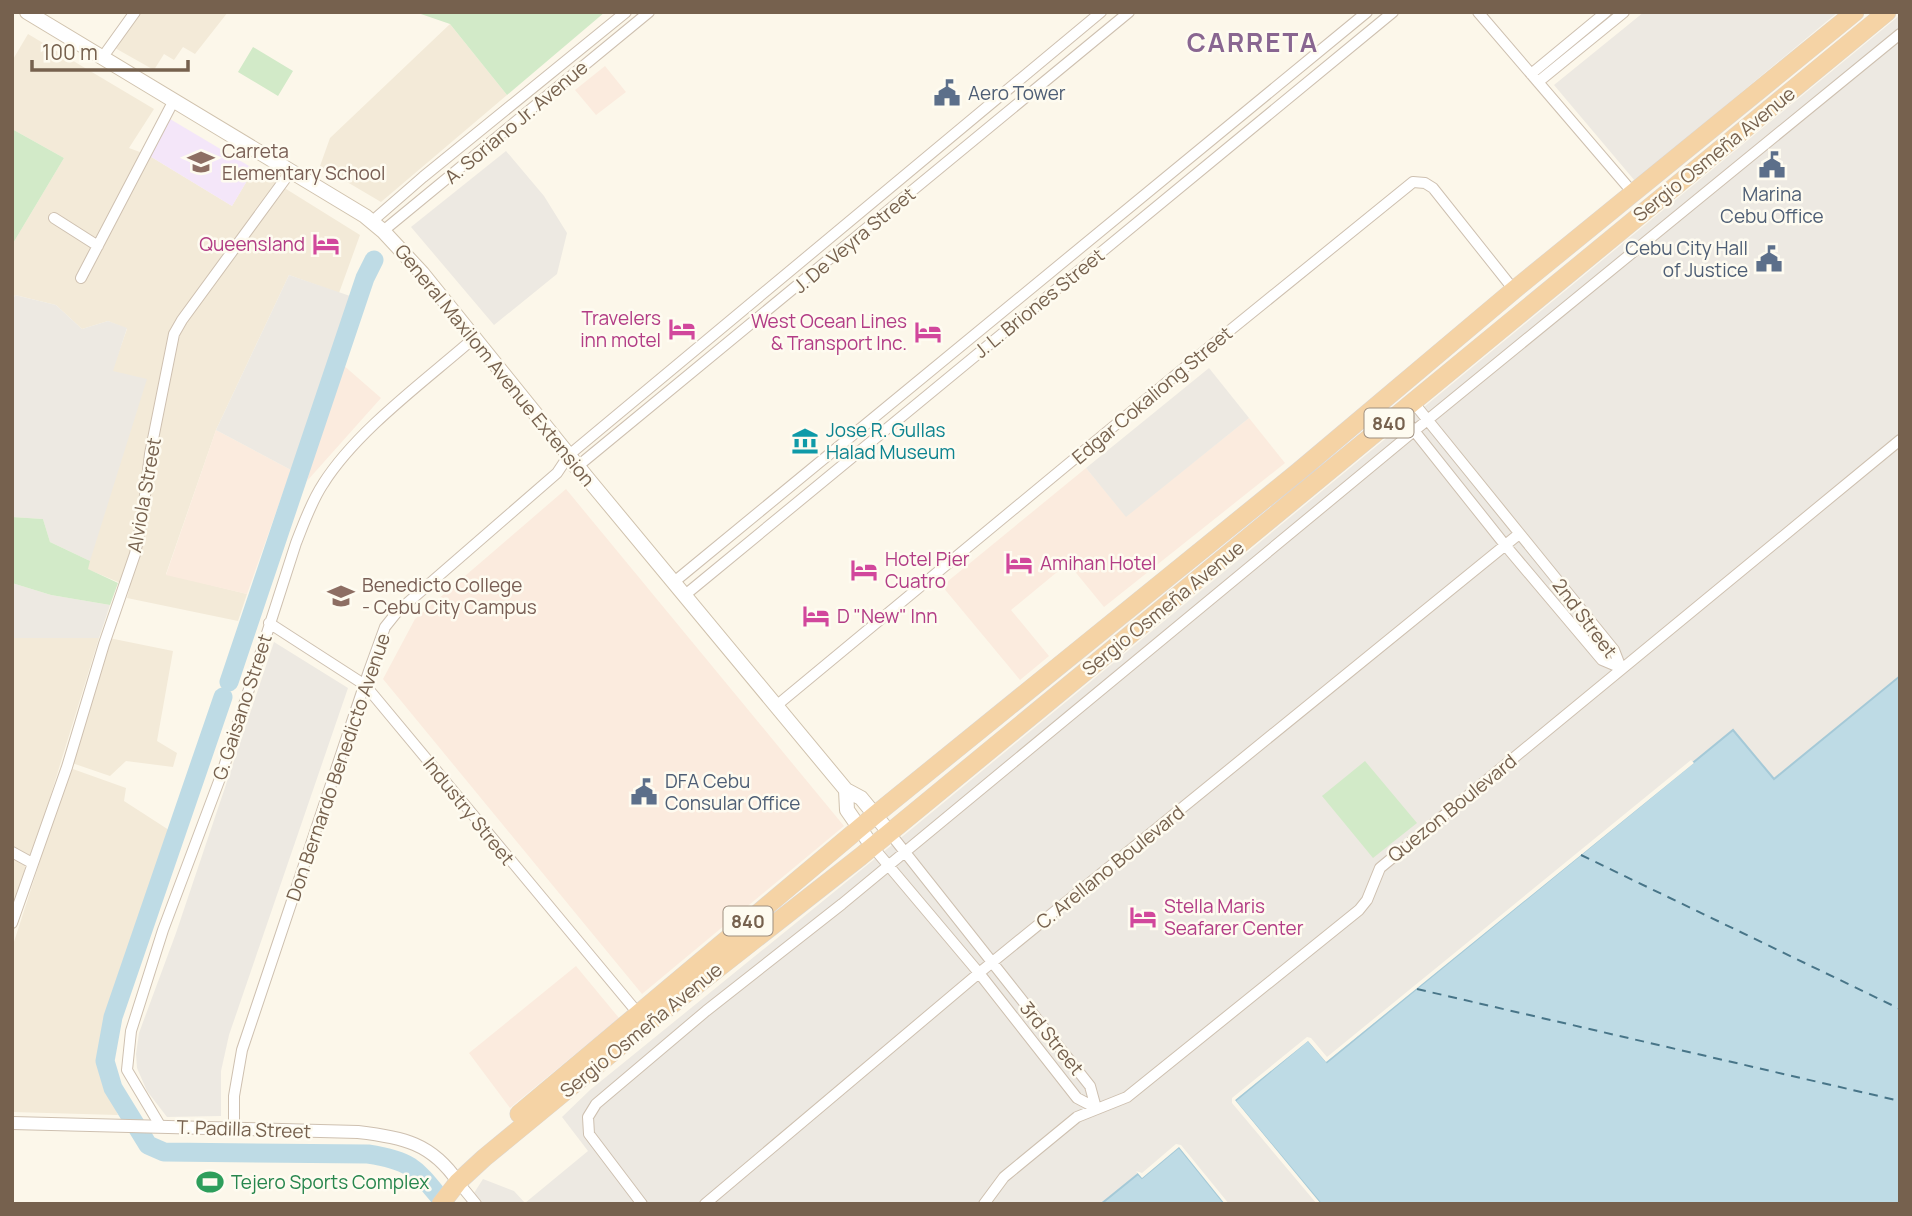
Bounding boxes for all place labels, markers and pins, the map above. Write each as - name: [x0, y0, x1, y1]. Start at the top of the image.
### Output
- public building icon: Aero Tower: [932, 78, 962, 108]
- place label: Aero Tower: [968, 80, 1066, 106]
- place label: Carreta Elementary School: [222, 138, 385, 186]
- school or university icon: Carreta Elementary School: [186, 147, 216, 177]
- public building icon: Marina Cebu Office: [1757, 150, 1787, 180]
- place label: Marina Cebu Office: [1720, 181, 1824, 229]
- hotel icon: Queensland: [311, 229, 341, 259]
- place label: Queensland: [199, 231, 305, 257]
- place label: Cebu City Hall of Justice: [1625, 235, 1748, 283]
- public building icon: Cebu City Hall of Justice: [1754, 244, 1784, 274]
- place label: Travelers inn motel: [580, 305, 661, 353]
- place label: West Ocean Lines & Transport Inc.: [751, 308, 907, 356]
- hotel icon: Travelers inn motel: [667, 314, 697, 344]
- hotel icon: West Ocean Lines & Transport Inc.: [913, 317, 943, 347]
- place label: Jose R. Gullas Halad Museum: [826, 417, 955, 465]
- museum icon: Jose R. Gullas Halad Museum: [790, 426, 820, 456]
- place label: Hotel Pier Cuatro: [885, 546, 970, 594]
- hotel icon: Amihan Hotel: [1004, 548, 1034, 578]
- place label: Amihan Hotel: [1040, 550, 1157, 576]
- hotel icon: Hotel Pier Cuatro: [849, 555, 879, 585]
- place label: Benedicto College - Cebu City Campus: [362, 572, 537, 620]
- school or university icon: Benedicto College - Cebu City Campus: [326, 581, 356, 611]
- hotel icon: D "New" Inn: [801, 601, 831, 631]
- place label: D "New" Inn: [837, 603, 938, 629]
- place label: DFA Cebu Consular Office: [665, 768, 800, 816]
- public building icon: DFA Cebu Consular Office: [629, 777, 659, 807]
- place label: Stella Maris Seafarer Center: [1164, 893, 1304, 941]
- hotel icon: Stella Maris Seafarer Center: [1128, 902, 1158, 932]
- sports icon: Tejero Sports Complex: [195, 1167, 225, 1197]
- place label: Tejero Sports Complex: [231, 1169, 429, 1195]

